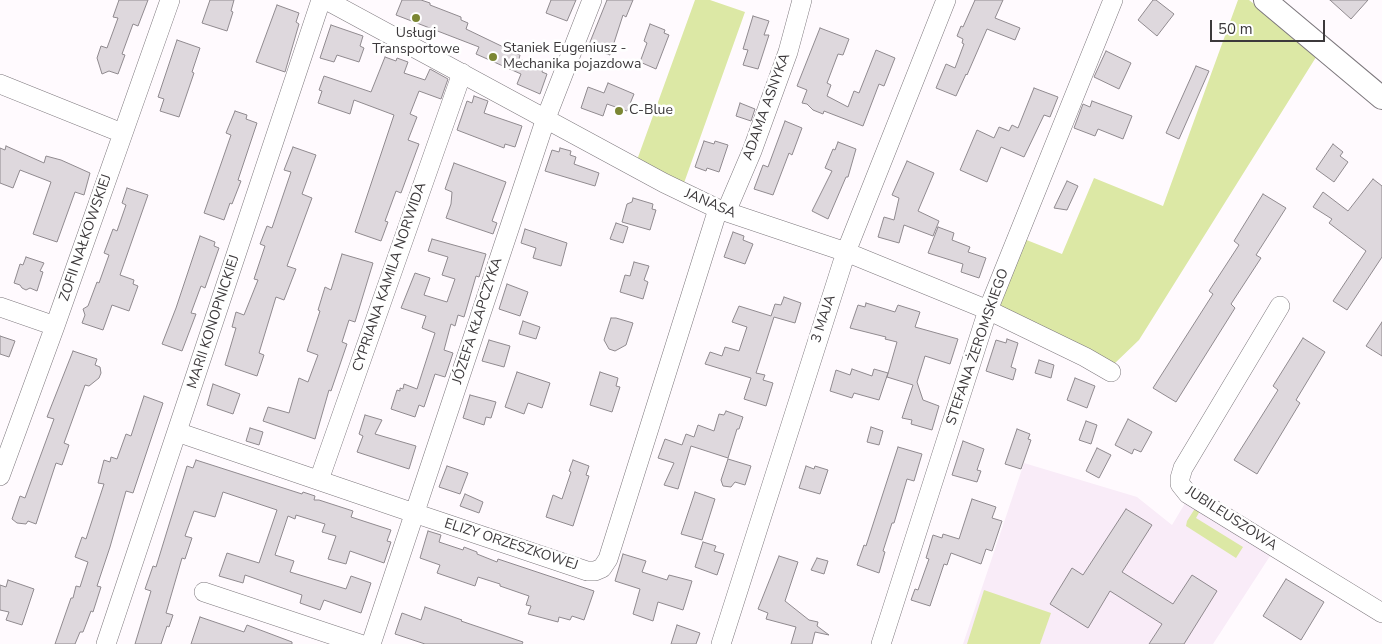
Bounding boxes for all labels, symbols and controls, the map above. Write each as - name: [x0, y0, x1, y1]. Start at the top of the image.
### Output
- scale bar: [1212, 10, 1327, 42]
- marker: Usługi Transportowe: [410, 12, 422, 24]
- text: 50 m: [1218, 19, 1253, 39]
- place label: Usługi Transportowe: [372, 26, 460, 58]
- place label: Staniek Eugeniusz - Mechanika pojazdowa: [503, 41, 641, 74]
- marker: Staniek Eugeniusz - Mechanika pojazdowa: [487, 51, 499, 63]
- street label: ADAMA ASNYKA: [740, 51, 794, 163]
- place label: C-Blue: [629, 103, 673, 119]
- marker: C-Blue: [613, 105, 625, 117]
- street label: ZOFII NAŁKOWSKIEJ: [56, 172, 116, 304]
- street label: CYPRIANA KAMILA NORWIDA: [350, 180, 430, 374]
- street label: JANASA: [682, 186, 738, 222]
- street label: MARII KONOPNICKIEJ: [184, 253, 244, 391]
- street label: JÓZEFA KŁAPCZYKA: [450, 256, 506, 386]
- street label: STEFANA ŻEROMSKIEGO: [943, 266, 1013, 428]
- street label: 3 MAJA: [808, 293, 840, 345]
- street label: JUBILEUSZOWA: [1182, 483, 1280, 555]
- street label: ELIZY ORZESZKOWEJ: [442, 515, 580, 575]

